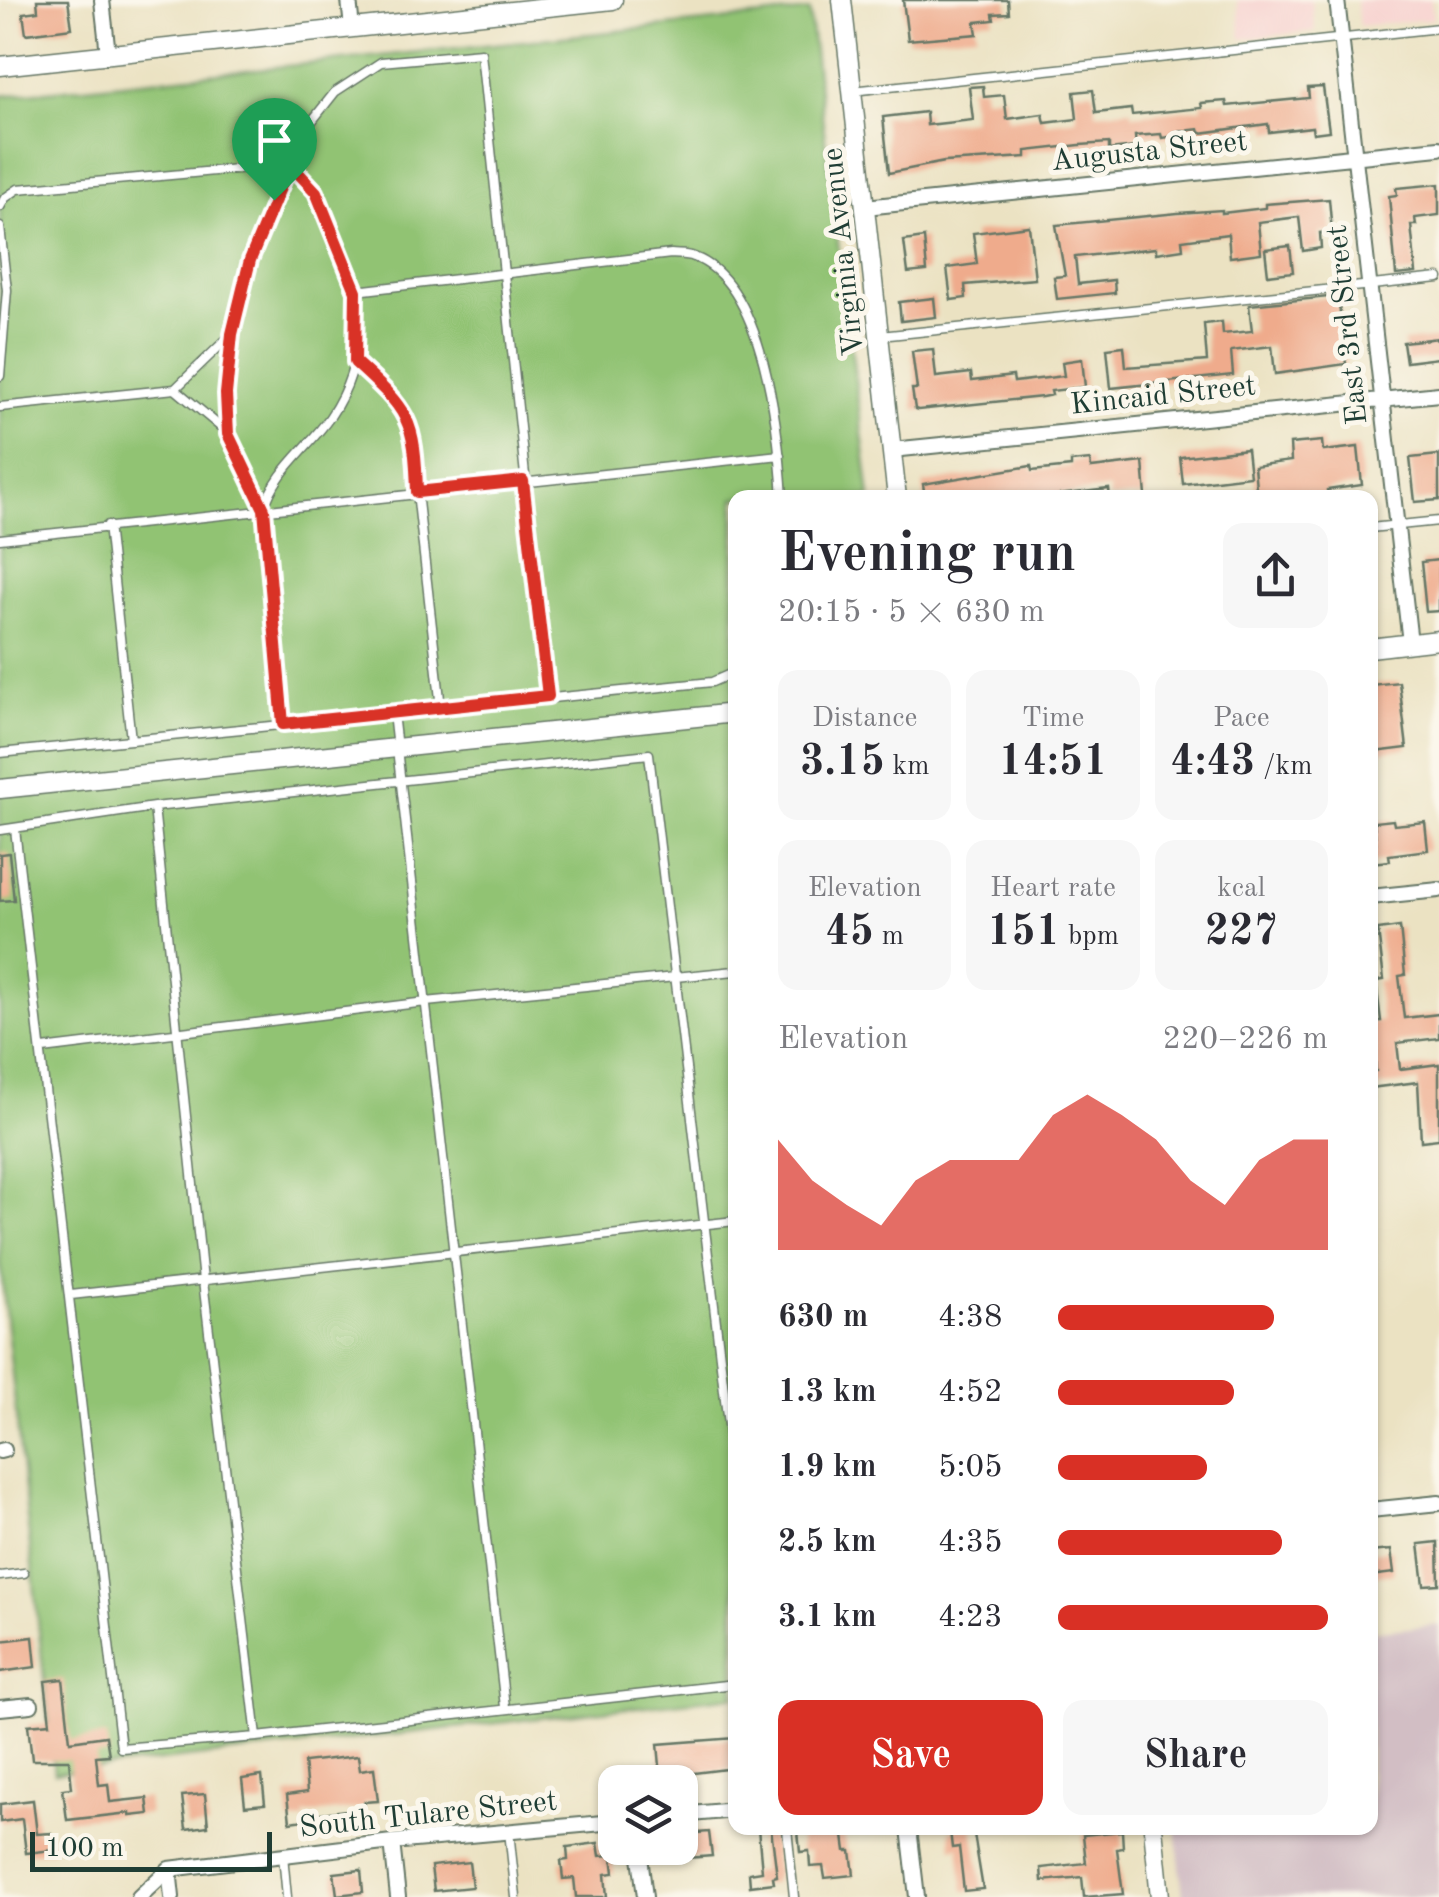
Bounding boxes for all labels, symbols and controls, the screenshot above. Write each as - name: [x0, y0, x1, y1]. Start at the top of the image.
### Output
- pin: [232, 98, 317, 201]
- icon: arrive: [247, 113, 302, 168]
- street label: Augusta Street: [1049, 127, 1249, 177]
- street label: Virginia Avenue: [818, 146, 870, 357]
- street label: East 3rd Street: [1323, 223, 1373, 426]
- street label: Kincaid Street: [1069, 371, 1258, 421]
- button: share: [1223, 523, 1328, 628]
- text: Evening run: [778, 528, 1076, 583]
- text: 20:15 · 5 × 630 m: [778, 597, 1045, 629]
- text: Distance: [812, 705, 917, 733]
- text: Time: [1022, 705, 1084, 733]
- text: Pace: [1213, 705, 1270, 733]
- text: 3.15: [800, 742, 885, 784]
- text: 14:51: [998, 742, 1108, 784]
- text: 4:43: [1170, 742, 1255, 784]
- text: km: [885, 753, 929, 781]
- text: /km: [1255, 753, 1312, 781]
- text: Elevation: [808, 875, 922, 903]
- text: Heart rate: [990, 875, 1116, 903]
- text: kcal: [1217, 875, 1265, 903]
- text: 45: [825, 912, 874, 954]
- text: 151: [987, 912, 1060, 954]
- text: 227: [1205, 912, 1278, 954]
- text: m: [874, 923, 904, 951]
- text: bpm: [1060, 923, 1119, 951]
- text: Elevation: [778, 1024, 908, 1056]
- text: 220–226 m: [1162, 1024, 1328, 1056]
- text: 630 m: [778, 1302, 868, 1334]
- text: 4:38: [938, 1302, 1003, 1334]
- text: 1.3 km: [778, 1377, 877, 1409]
- text: 4:52: [938, 1377, 1003, 1409]
- text: 1.9 km: [778, 1452, 877, 1484]
- text: 5:05: [938, 1452, 1003, 1484]
- text: 2.5 km: [778, 1527, 877, 1559]
- text: 4:35: [938, 1527, 1003, 1559]
- text: 3.1 km: [778, 1602, 877, 1634]
- text: 4:23: [938, 1602, 1003, 1634]
- button: Save: [778, 1700, 1043, 1815]
- button: Share: [1063, 1700, 1328, 1815]
- map controls: [598, 1765, 698, 1865]
- button: layers: [598, 1765, 698, 1865]
- street label: South Tulare Street: [298, 1787, 559, 1843]
- scale bar: [30, 1827, 272, 1872]
- text: 100 m: [45, 1835, 124, 1863]

